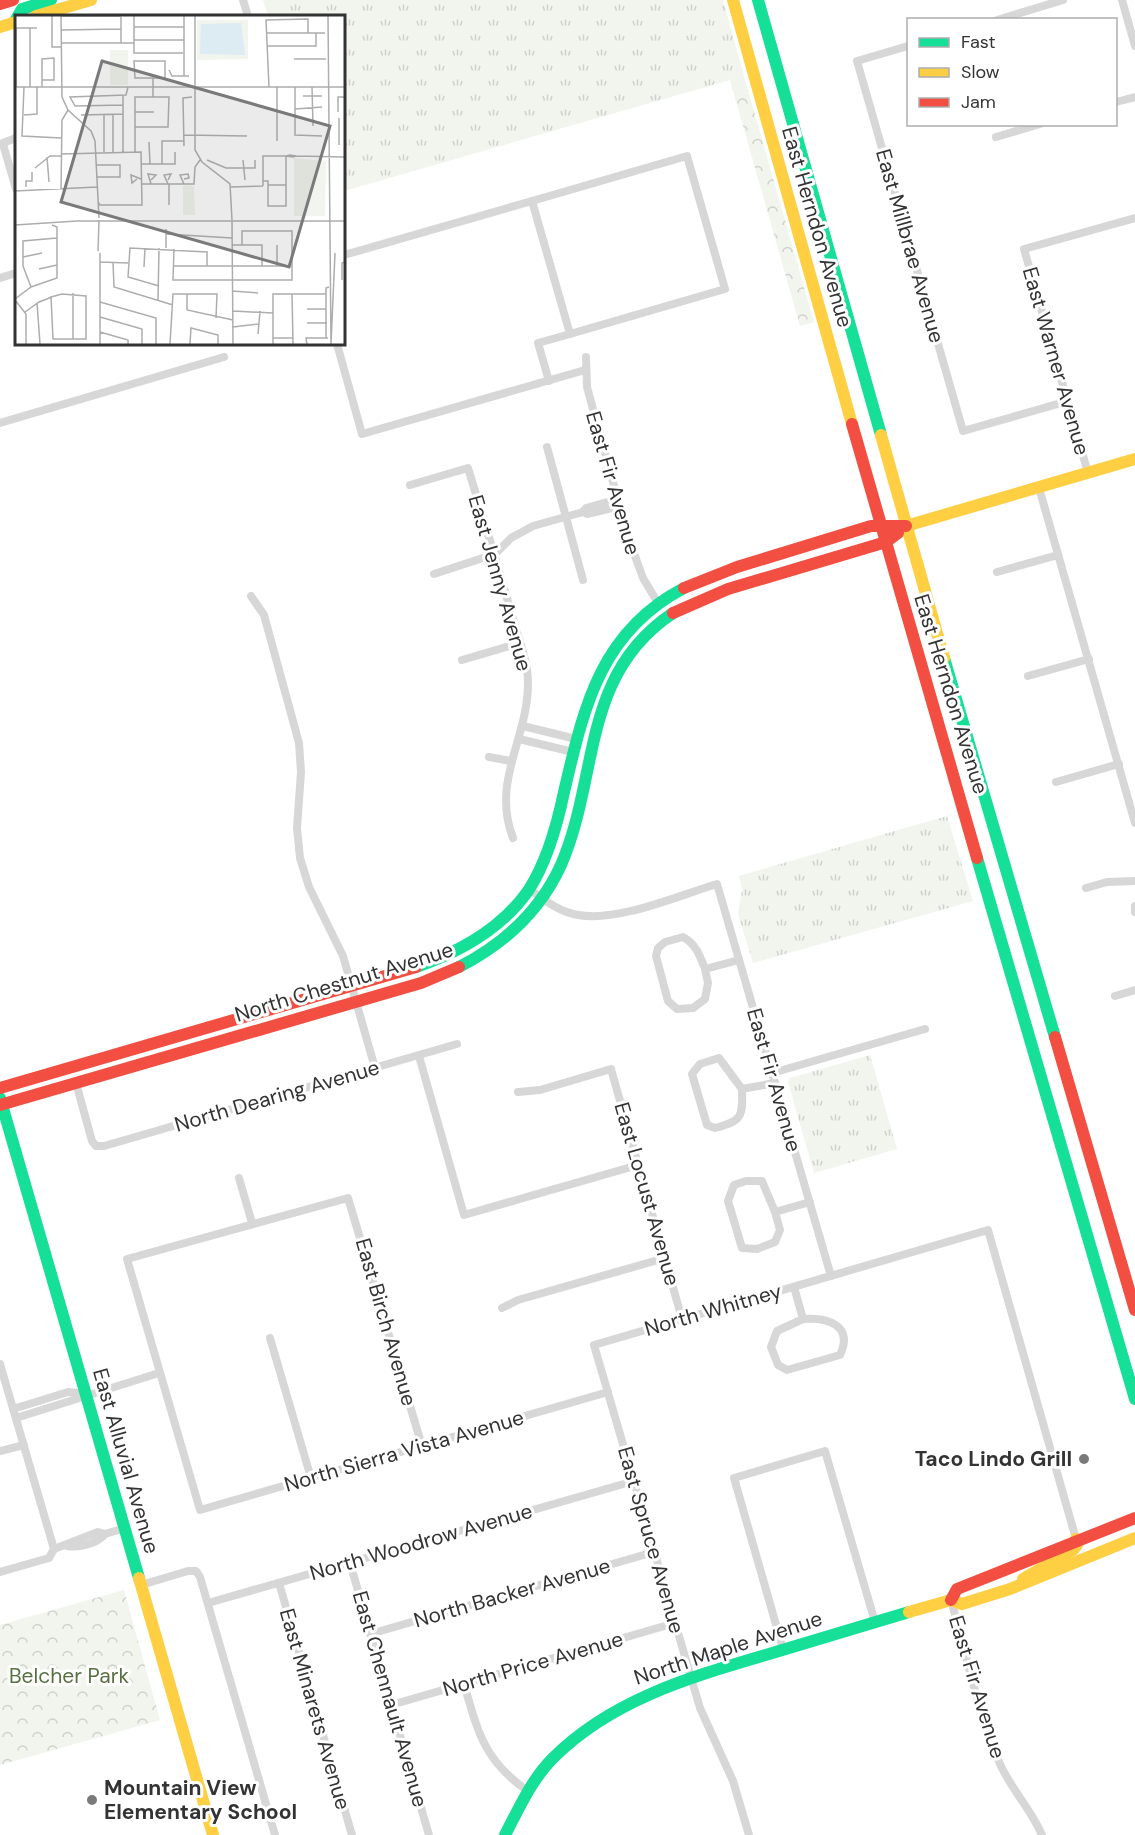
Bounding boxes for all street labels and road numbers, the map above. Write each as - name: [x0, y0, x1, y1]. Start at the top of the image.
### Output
- street label: East Herndon Avenue: [775, 123, 859, 331]
- street label: East Millbrae Avenue: [869, 146, 951, 346]
- street label: East Warner Avenue: [1016, 264, 1096, 458]
- street label: East Fir Avenue: [579, 408, 647, 558]
- street label: East Jenny Avenue: [461, 492, 539, 674]
- street label: East Herndon Avenue: [907, 591, 995, 798]
- street label: North Chestnut Avenue: [231, 935, 457, 1029]
- street label: East Fir Avenue: [740, 1005, 808, 1155]
- street label: North Dearing Avenue: [171, 1053, 383, 1139]
- street label: East Locust Avenue: [607, 1099, 687, 1289]
- street label: East Birch Avenue: [349, 1235, 423, 1409]
- street label: North Whitney: [641, 1277, 785, 1343]
- street label: East Alluvial Avenue: [86, 1365, 166, 1557]
- street label: North Sierra Vista Avenue: [281, 1403, 527, 1499]
- street label: East Spruce Avenue: [611, 1443, 691, 1637]
- street label: North Woodrow Avenue: [306, 1497, 536, 1587]
- street label: North Backer Avenue: [410, 1552, 614, 1634]
- street label: East Chennault Avenue: [346, 1588, 434, 1810]
- street label: North Maple Avenue: [630, 1604, 826, 1692]
- street label: East Minarets Avenue: [273, 1605, 357, 1813]
- street label: East Fir Avenue: [942, 1612, 1012, 1762]
- street label: North Price Avenue: [439, 1625, 627, 1703]

